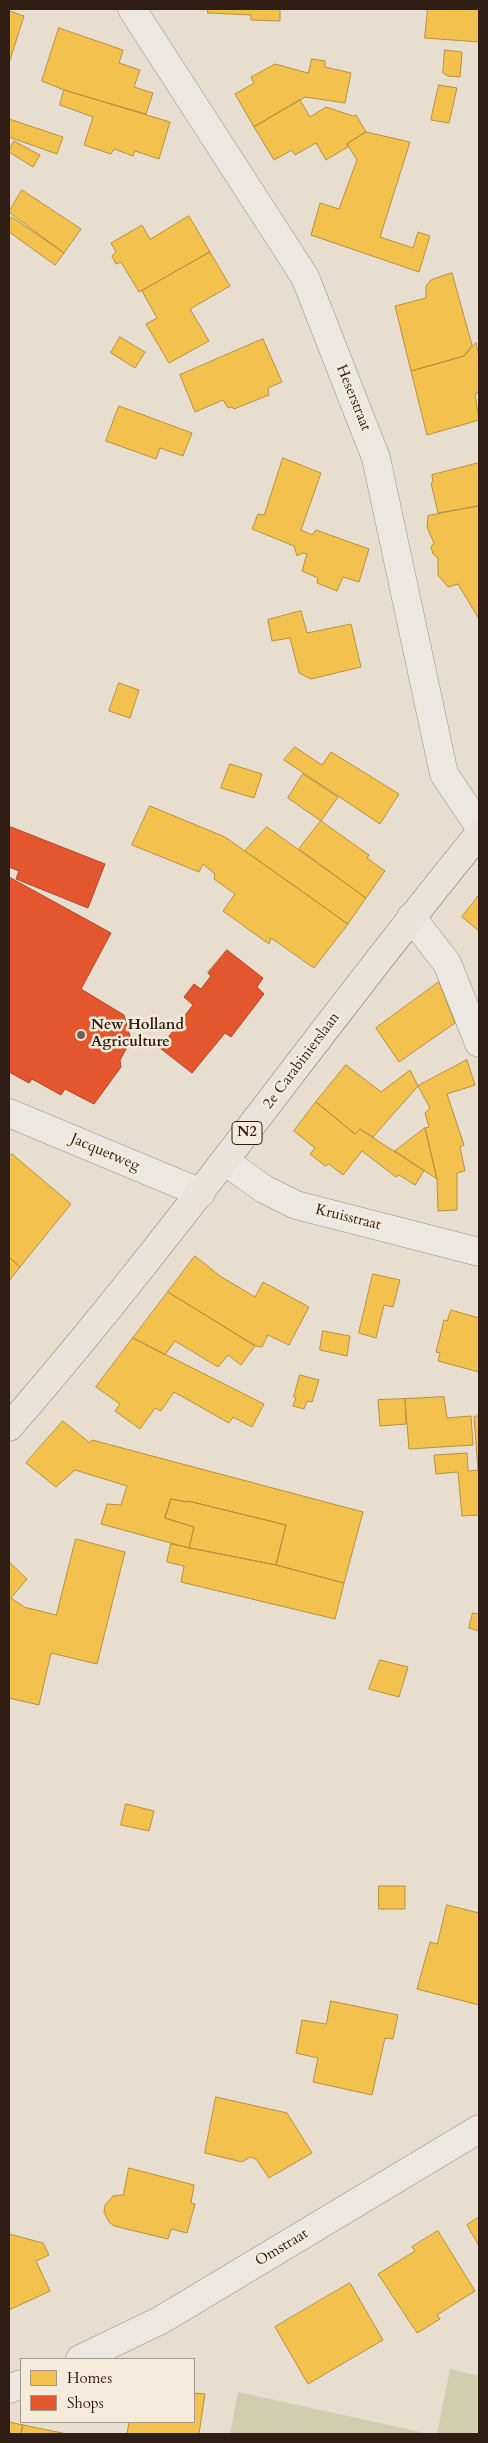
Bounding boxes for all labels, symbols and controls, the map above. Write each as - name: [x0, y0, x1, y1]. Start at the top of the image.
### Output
- street label: Heserstraat: [332, 362, 374, 434]
- street label: 2e Carabinierslaan: [260, 1009, 344, 1113]
- place label: New Holland Agriculture: [91, 1017, 184, 1052]
- marker: New Holland Agriculture: [75, 1029, 87, 1041]
- road number: N2: [232, 1122, 262, 1144]
- street label: Jacquetweg: [68, 1130, 142, 1176]
- street label: Kruisstraat: [313, 1201, 383, 1235]
- street label: Omstraat: [252, 2225, 312, 2271]
- legend: [20, 2358, 195, 2423]
- text: Homes: [67, 2368, 112, 2388]
- text: Shops: [67, 2393, 104, 2413]

